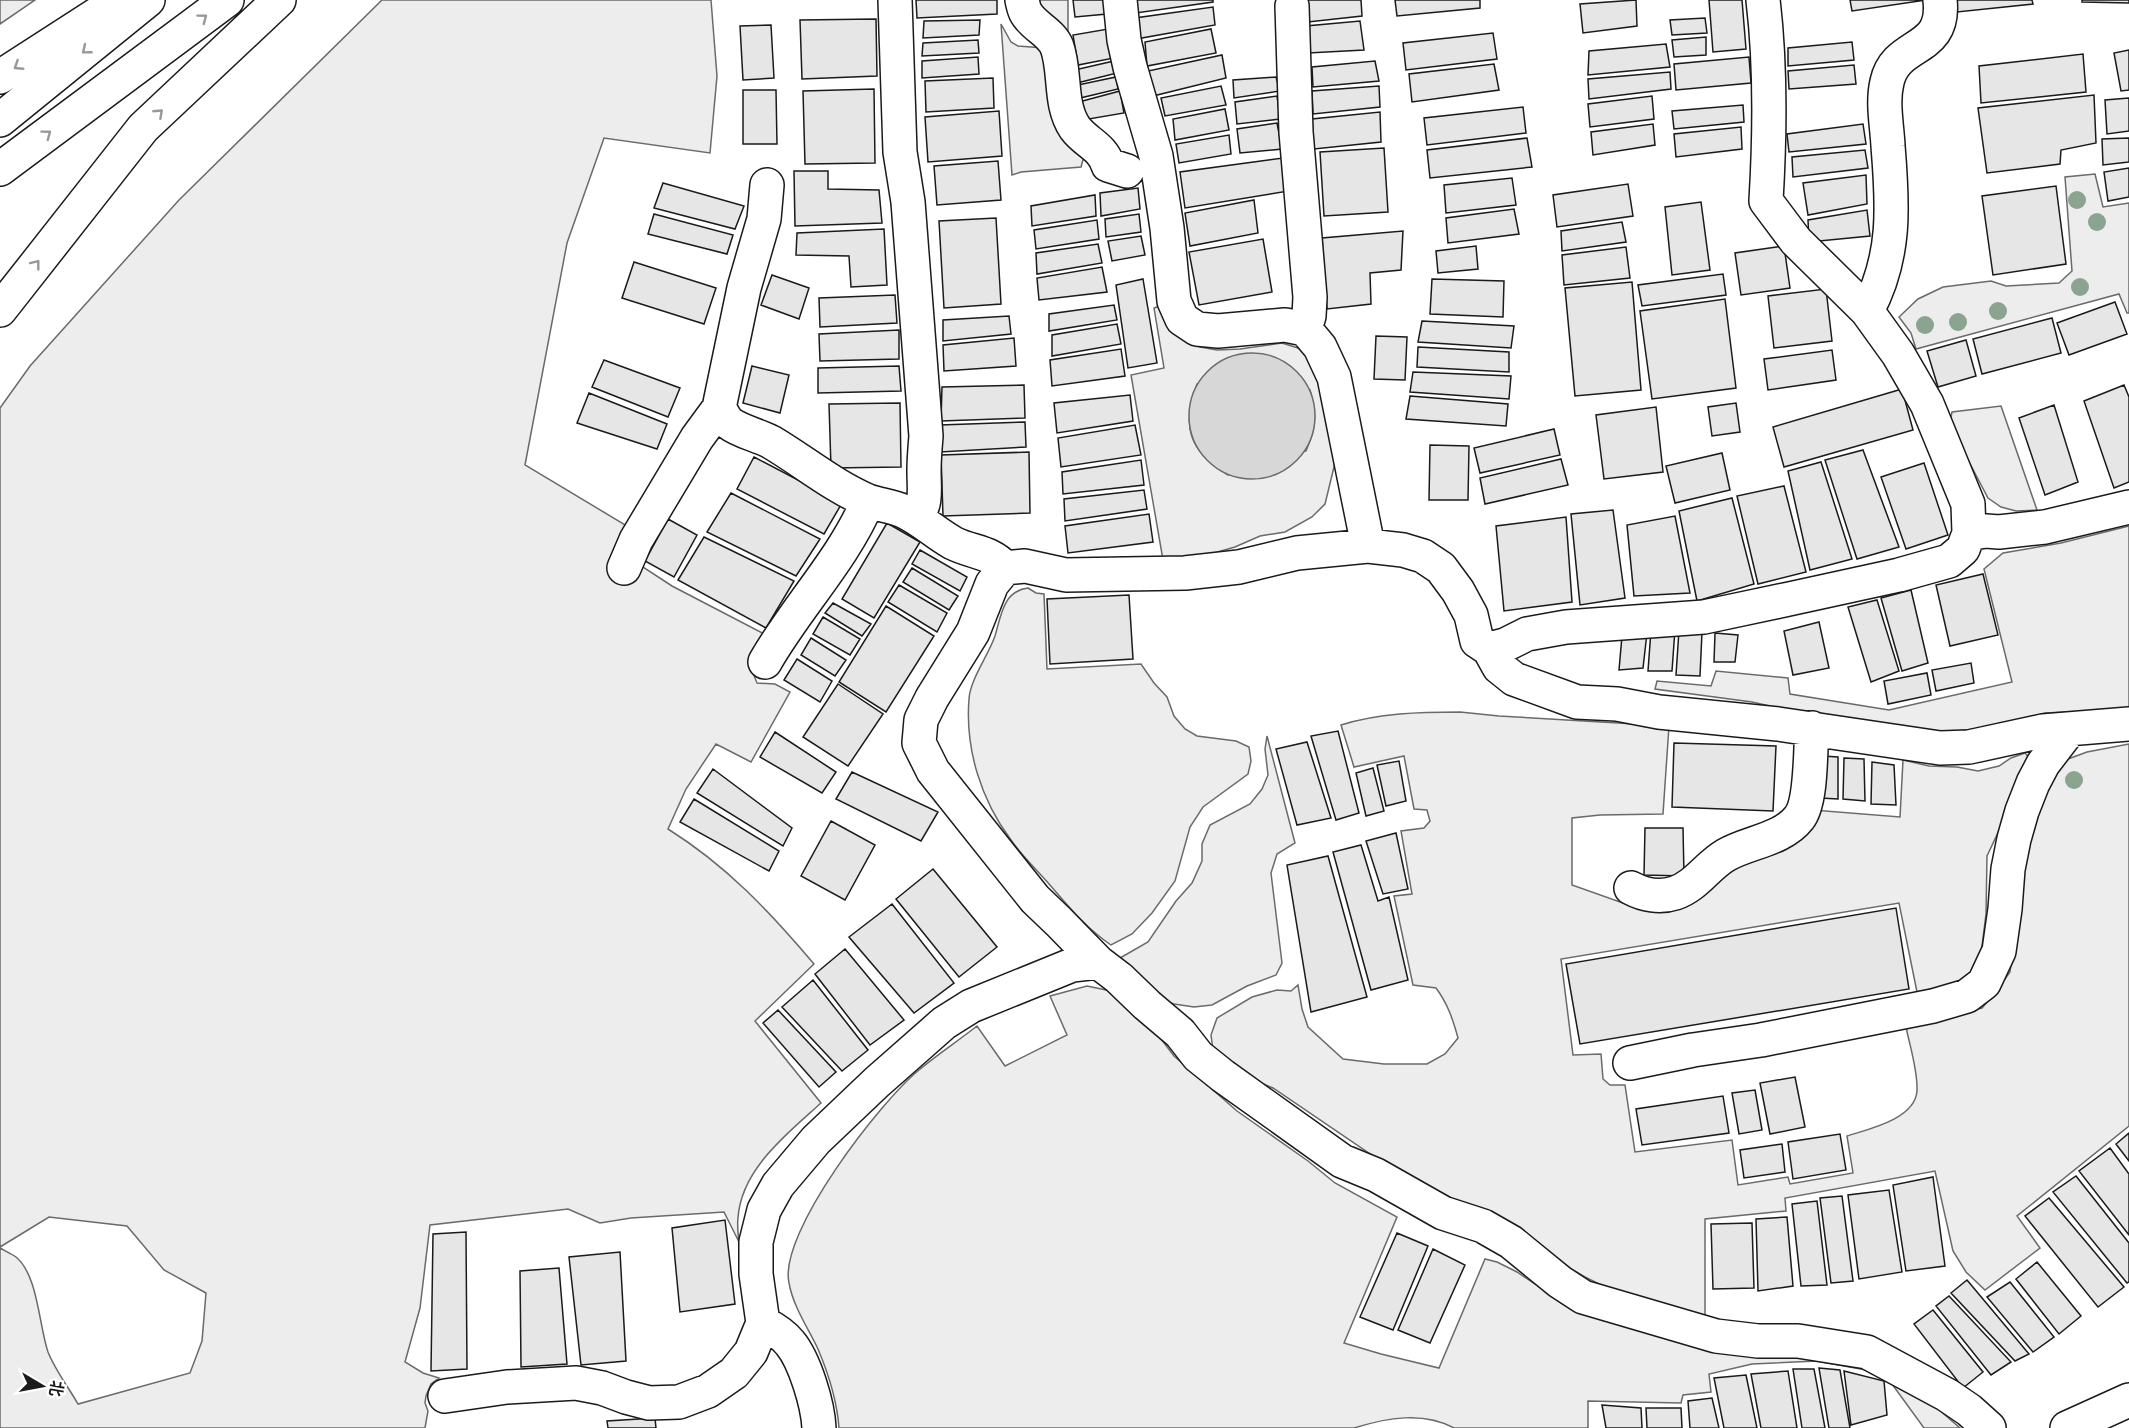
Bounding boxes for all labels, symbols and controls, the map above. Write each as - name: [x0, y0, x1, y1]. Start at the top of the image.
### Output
- one-way arrow: [197, 14, 208, 25]
- one-way arrow: [82, 42, 93, 53]
- one-way arrow: [13, 58, 24, 69]
- one-way arrow: [152, 109, 163, 120]
- one-way arrow: [40, 130, 51, 141]
- one-way arrow: [29, 260, 40, 271]
- north arrow: [12, 1356, 72, 1416]
- text: 北: [44, 1379, 70, 1399]

